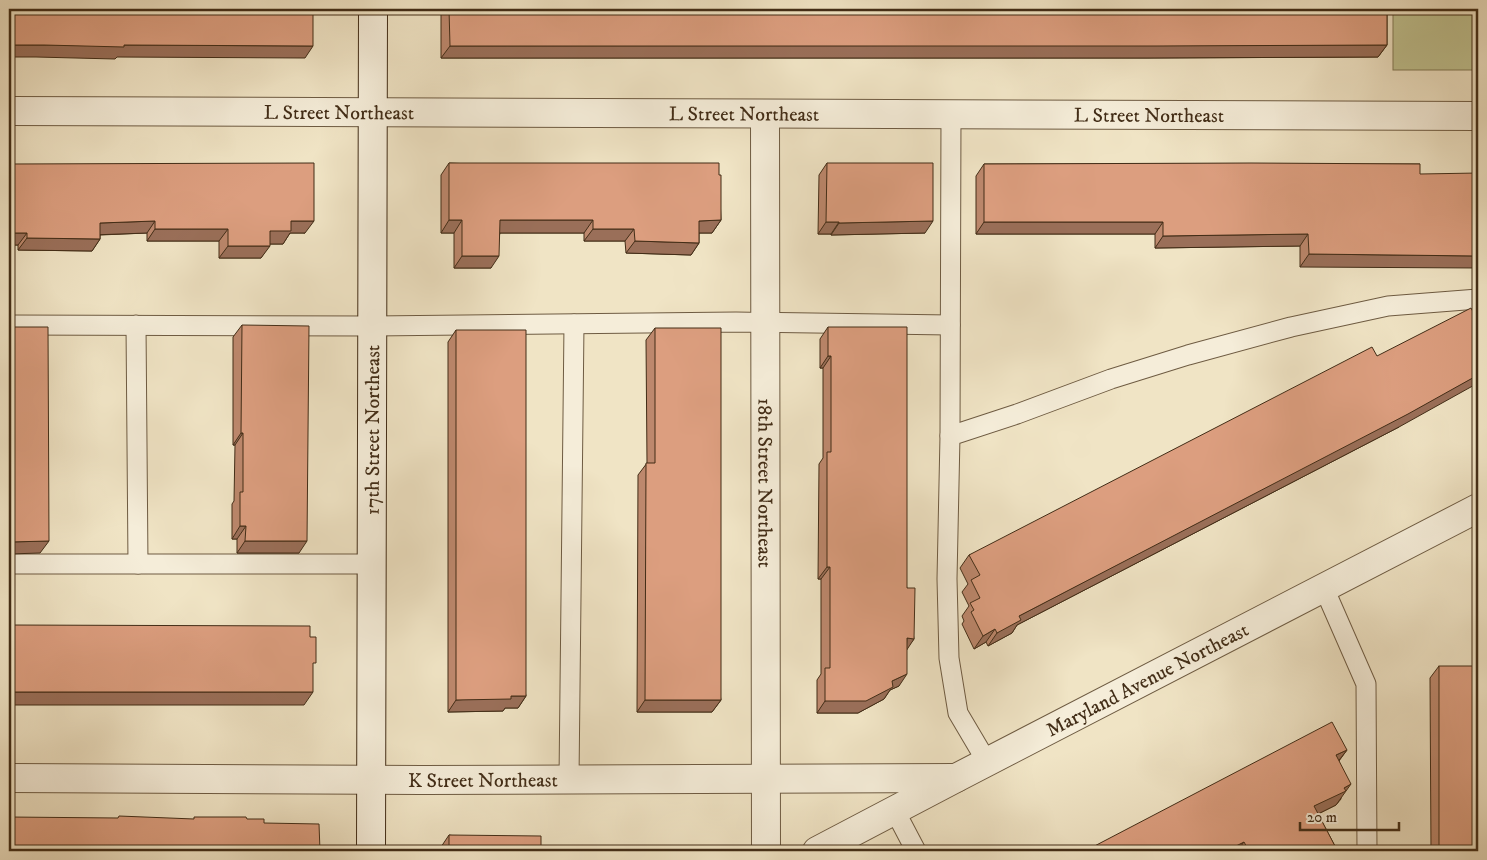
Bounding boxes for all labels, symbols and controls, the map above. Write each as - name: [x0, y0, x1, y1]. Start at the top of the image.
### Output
- street label: L Street Northeast: [264, 101, 414, 126]
- street label: L Street Northeast: [669, 102, 819, 128]
- street label: L Street Northeast: [1074, 104, 1224, 129]
- street label: 17th Street Northeast: [361, 345, 386, 515]
- street label: 18th Street Northeast: [751, 398, 777, 568]
- street label: Maryland Avenue Northeast: [1042, 618, 1253, 743]
- street label: K Street Northeast: [408, 768, 558, 794]
- scale bar: [1300, 800, 1398, 832]
- text: 20 m: [1307, 808, 1337, 827]

